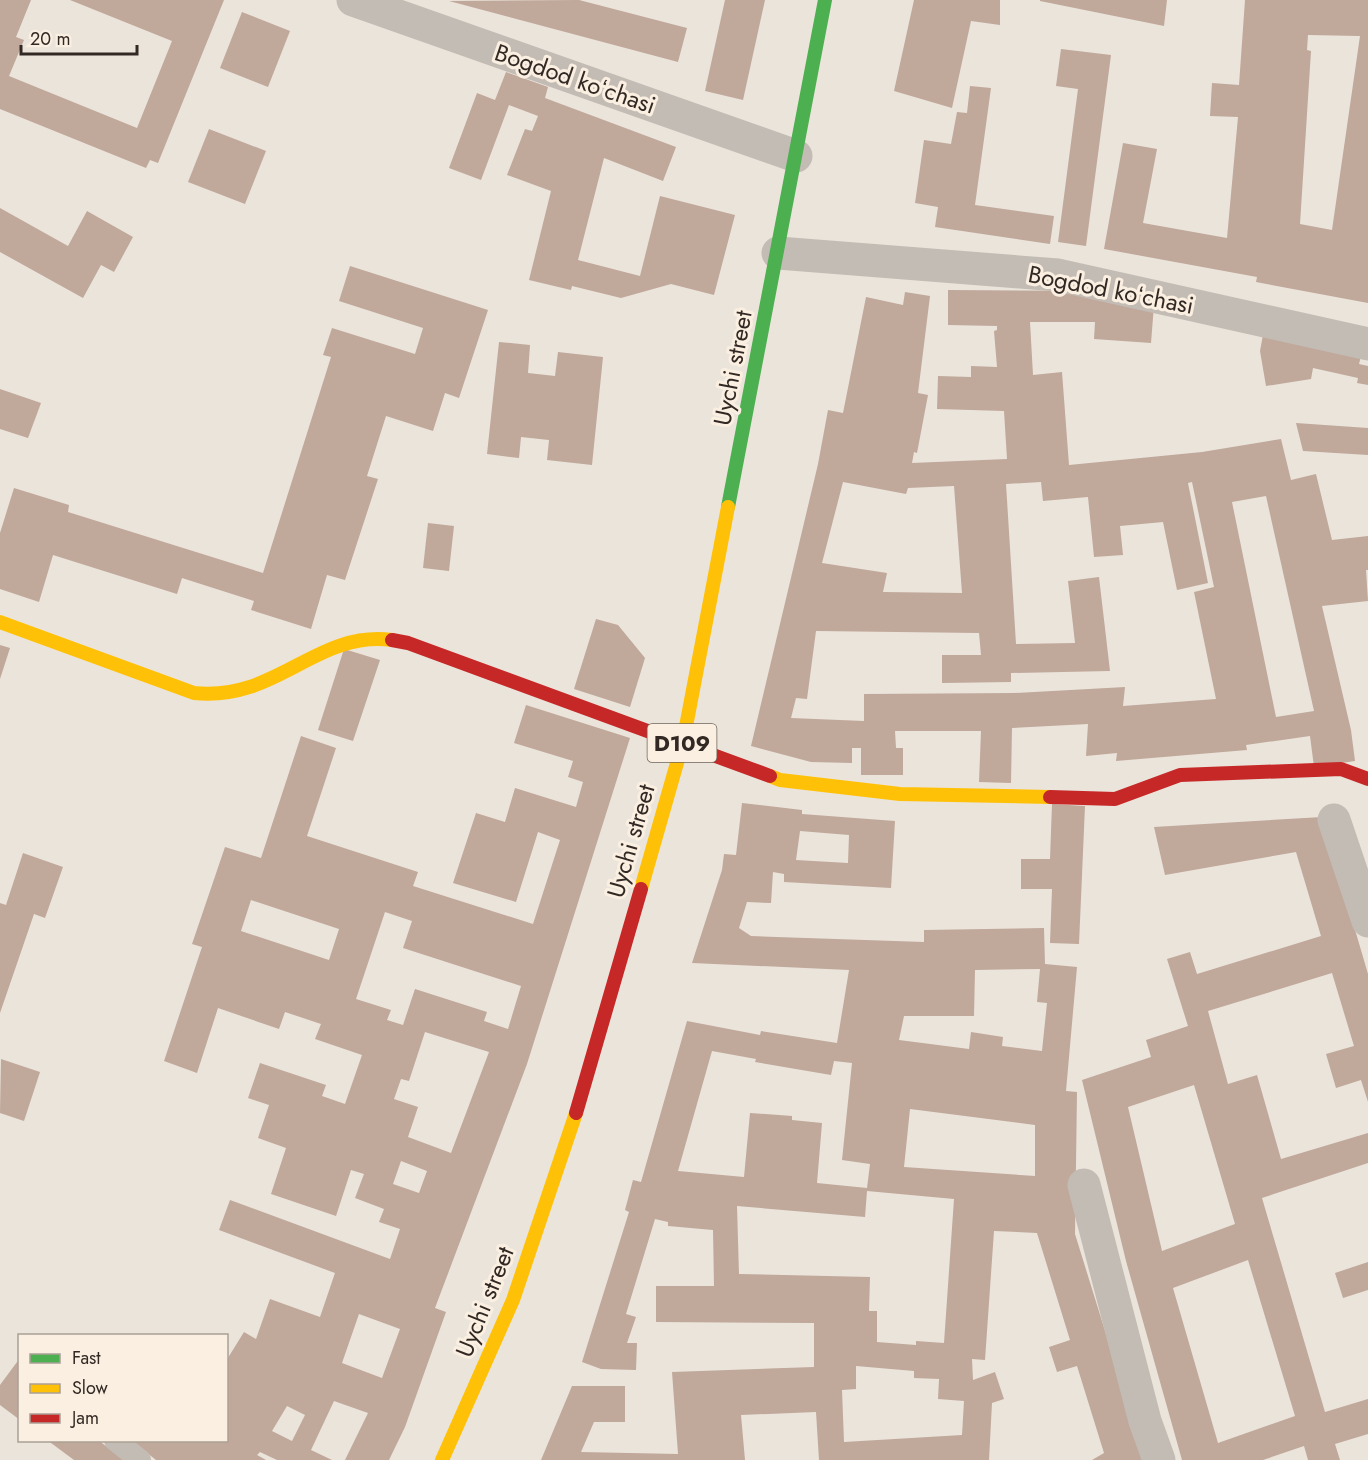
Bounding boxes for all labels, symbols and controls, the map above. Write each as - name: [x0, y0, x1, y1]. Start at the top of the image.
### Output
- scale bar: [21, 18, 136, 56]
- text: 20 m: [30, 26, 70, 52]
- street label: Bogdod koʻchasi: [490, 35, 660, 122]
- street label: Bogdod koʻchasi: [1025, 256, 1197, 323]
- street label: Uychi street: [704, 307, 761, 428]
- road number: D109: [648, 724, 716, 762]
- street label: Uychi street: [598, 780, 663, 902]
- street label: Uychi street: [446, 1241, 523, 1362]
- legend: [18, 1334, 228, 1442]
- text: Fast: [72, 1345, 101, 1371]
- text: Slow: [72, 1375, 109, 1401]
- text: Jam: [70, 1405, 99, 1431]

